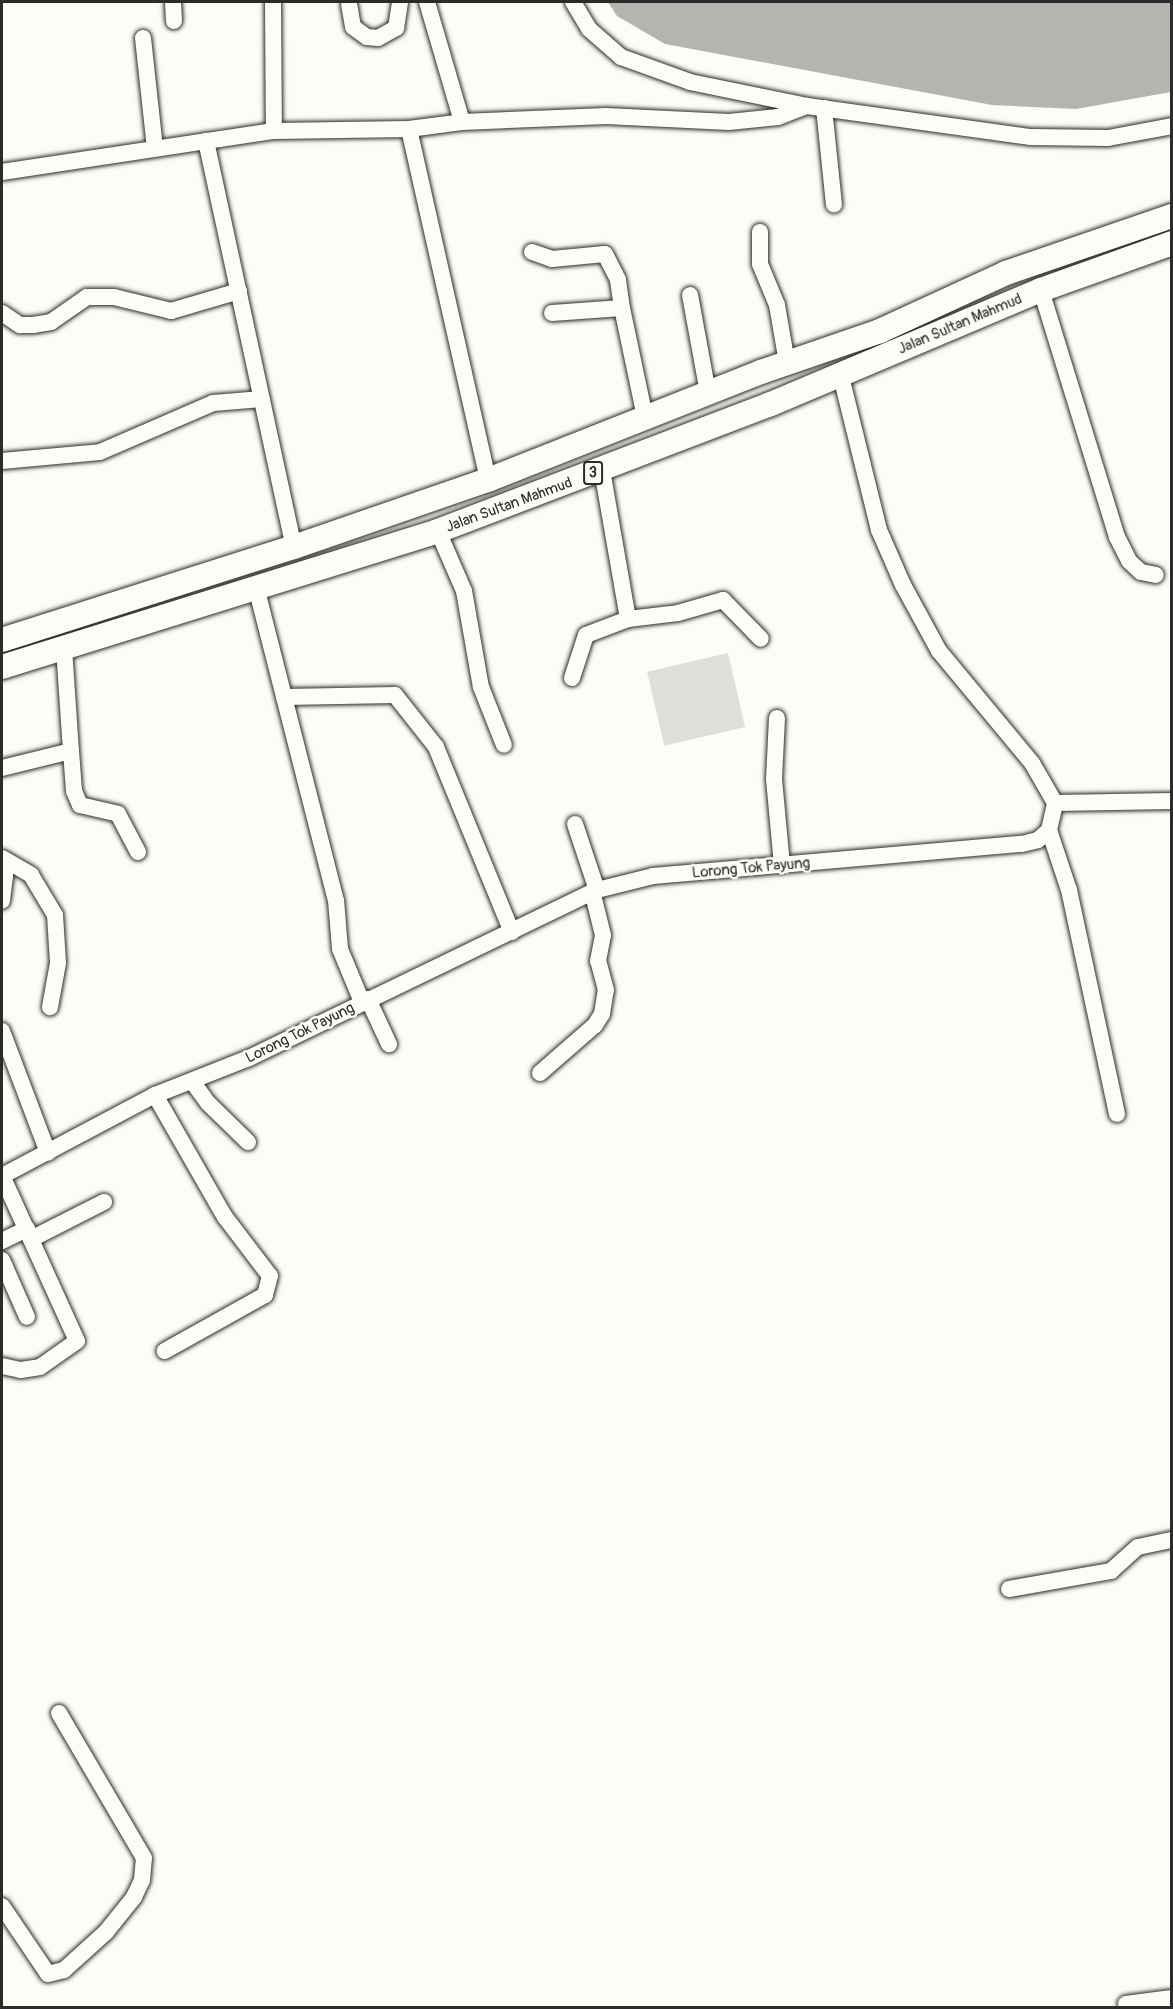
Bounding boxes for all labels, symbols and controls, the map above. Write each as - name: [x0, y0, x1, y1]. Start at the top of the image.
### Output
- street label: Jalan Sultan Mahmud: [895, 290, 1025, 358]
- road number: 3: [582, 462, 604, 484]
- street label: Jalan Sultan Mahmud: [443, 474, 575, 536]
- street label: Lorong Tok Payung: [691, 854, 811, 882]
- street label: Lorong Tok Payung: [243, 999, 357, 1067]

